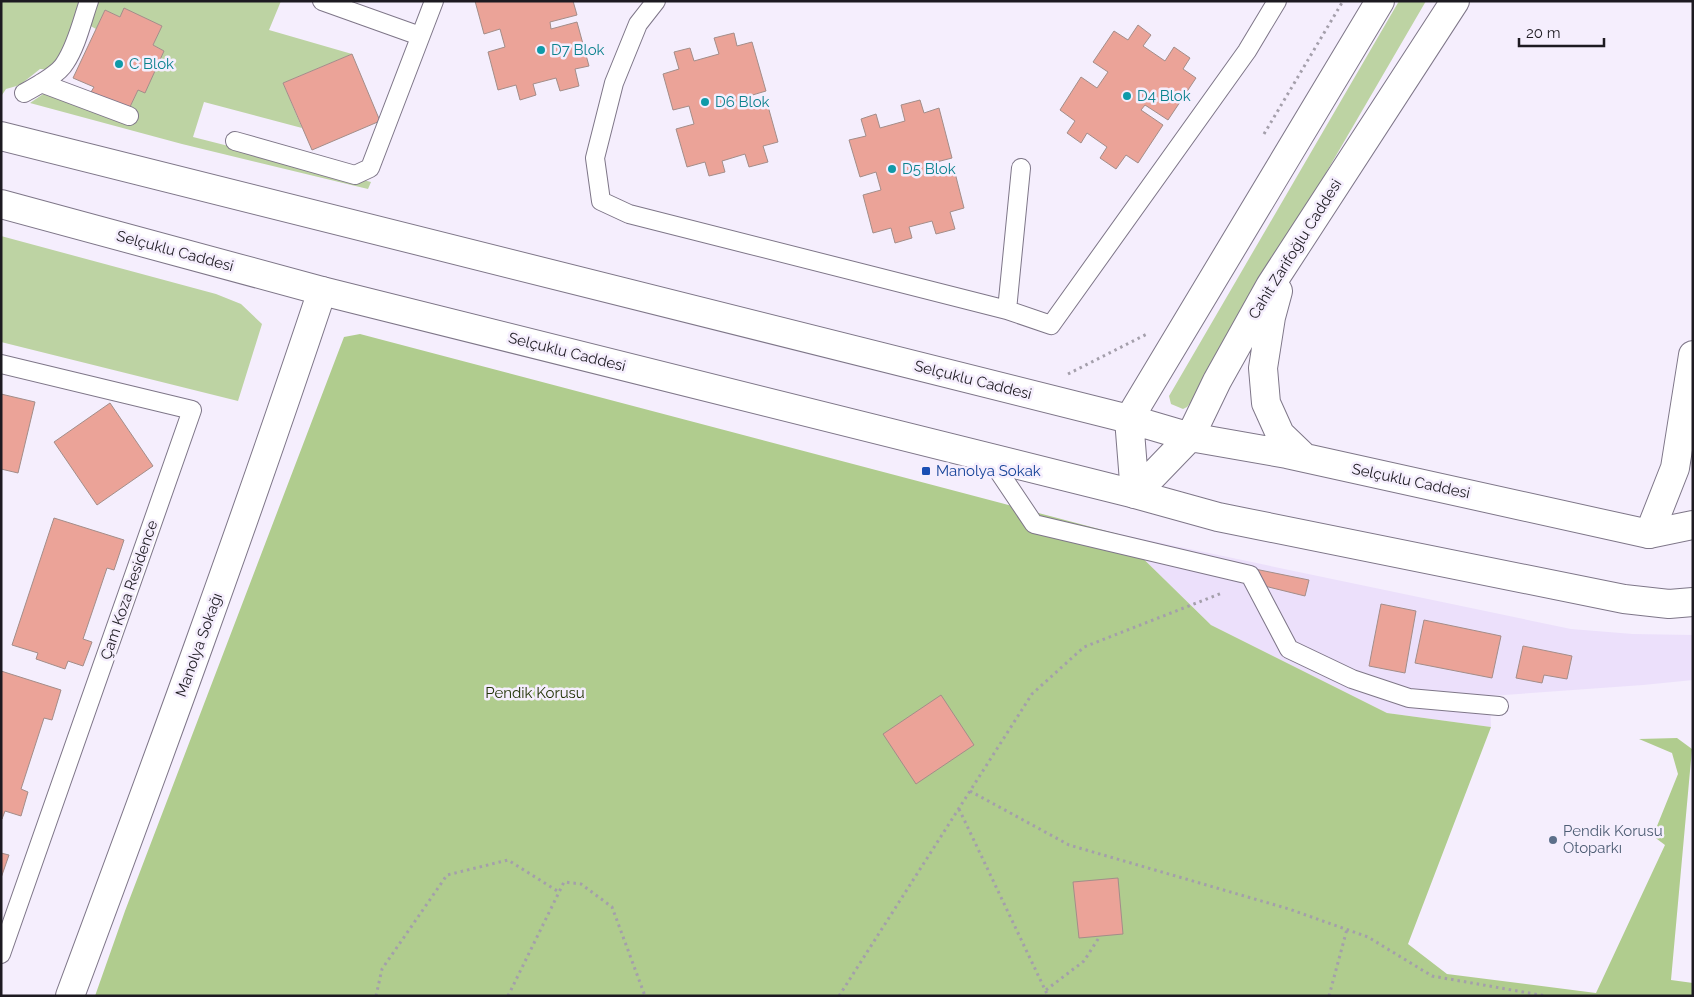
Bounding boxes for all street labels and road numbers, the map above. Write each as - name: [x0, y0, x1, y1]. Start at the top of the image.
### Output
- street label: Cahit Zarifoğlu Caddesi: [1245, 176, 1345, 322]
- street label: Selçuklu Caddesi: [115, 227, 235, 275]
- street label: Selçuklu Caddesi: [506, 329, 628, 375]
- street label: Selçuklu Caddesi: [912, 357, 1034, 403]
- street label: Selçuklu Caddesi: [1350, 460, 1472, 502]
- street label: Çam Koza Residence: [97, 518, 161, 662]
- street label: Manolya Sokağı: [172, 591, 226, 699]

